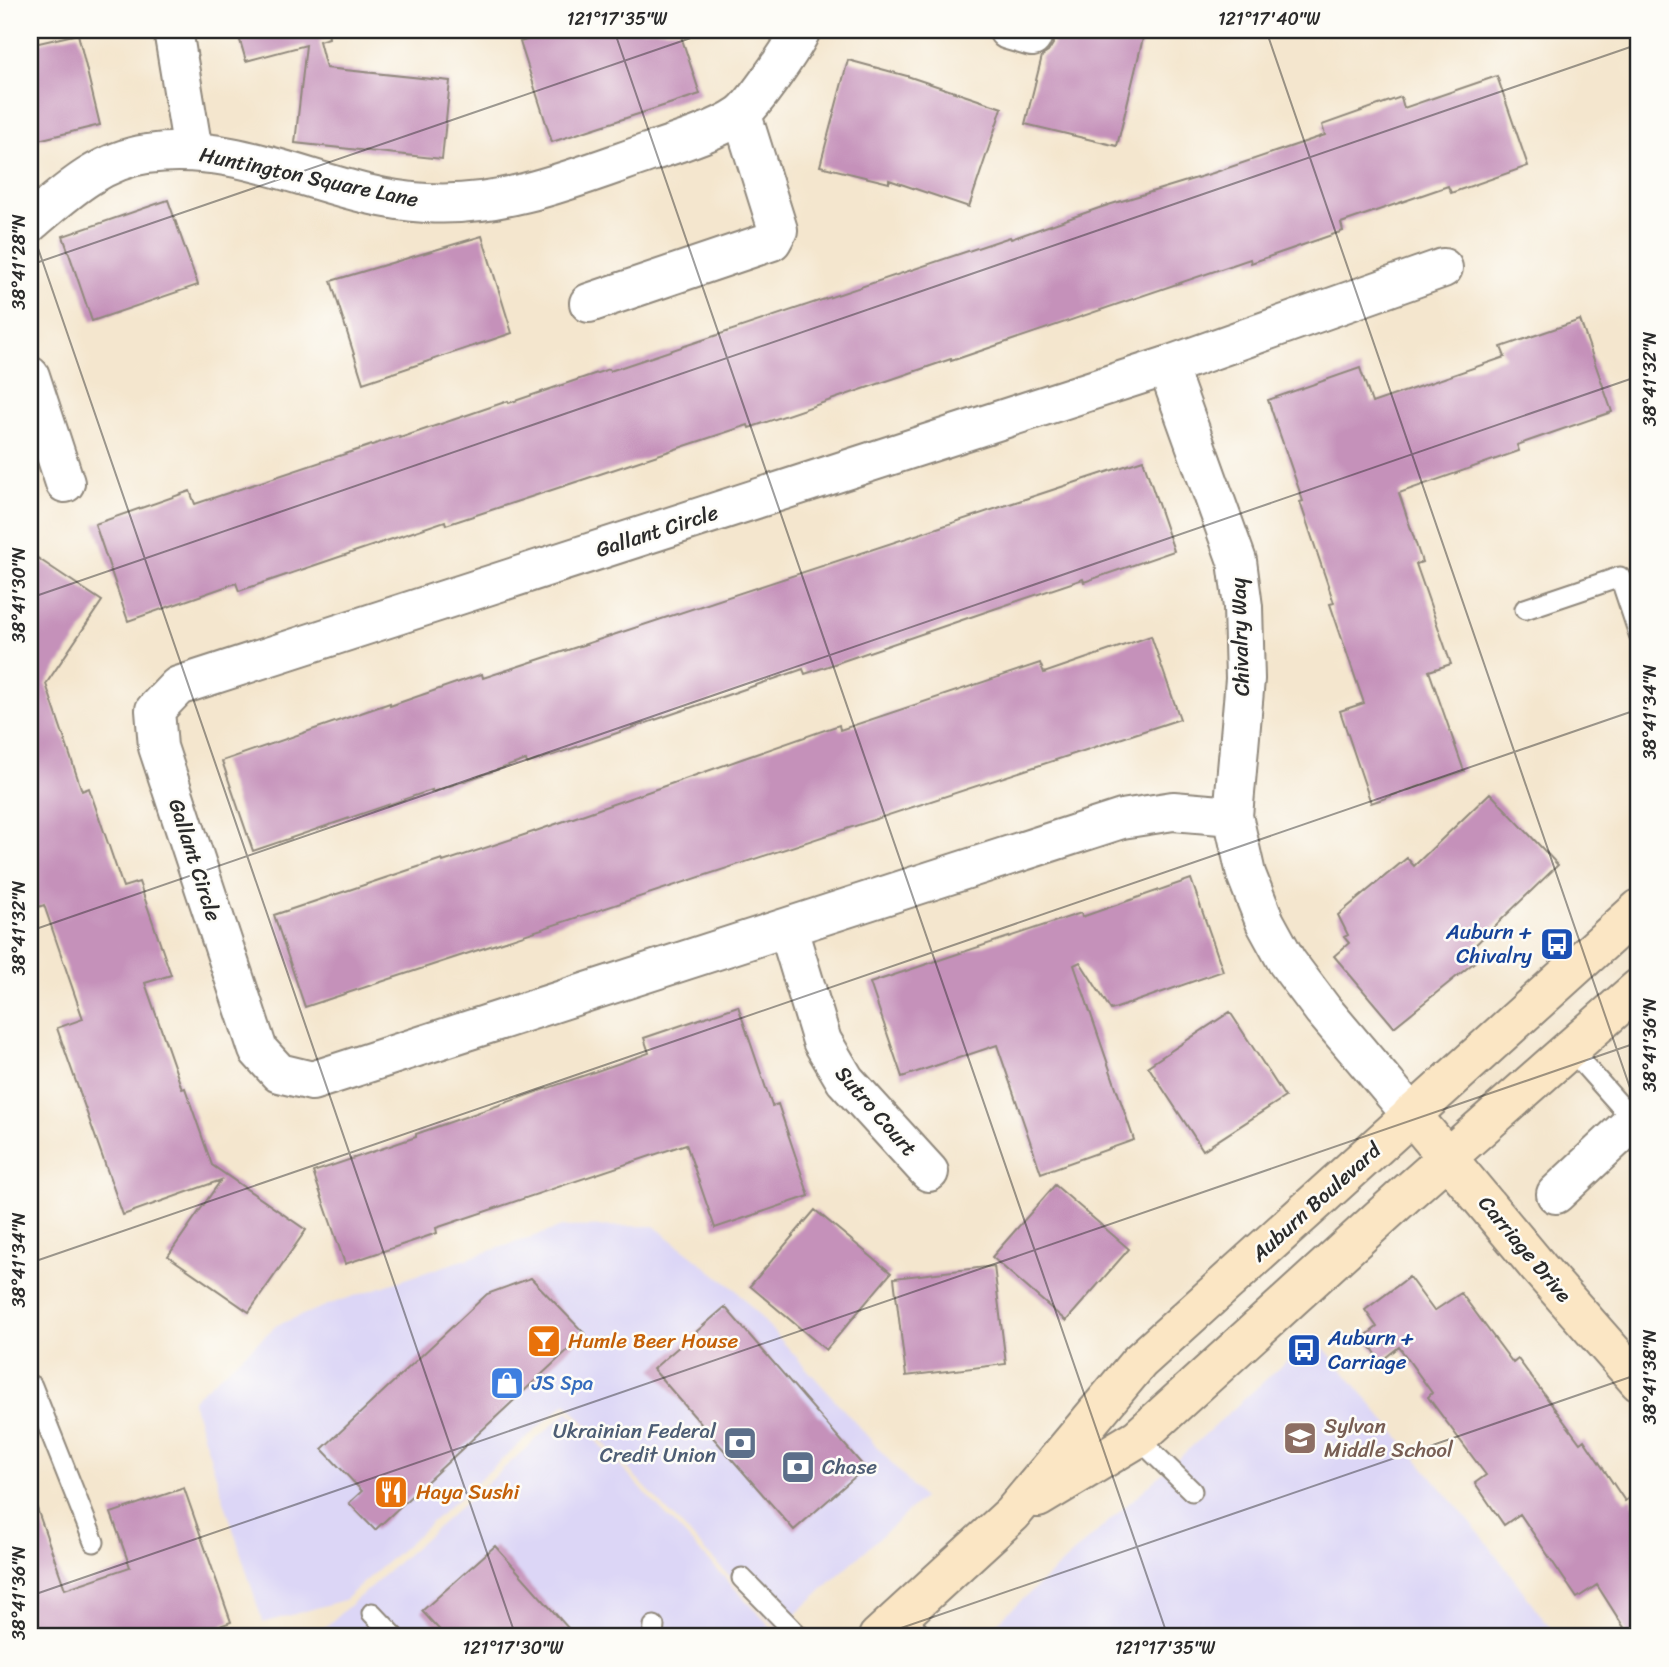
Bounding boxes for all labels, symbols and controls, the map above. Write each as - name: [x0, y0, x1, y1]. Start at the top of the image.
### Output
- text: 121°17'35"W: [567, 3, 668, 35]
- text: 121°17'40"W: [1218, 3, 1321, 35]
- street label: Huntington Square Lane: [196, 135, 422, 219]
- text: 38°41'28"N: [3, 214, 35, 310]
- text: 38°41'32"N: [1634, 331, 1666, 426]
- street label: Gallant Circle: [591, 493, 723, 569]
- text: 38°41'30"N: [3, 547, 35, 643]
- street label: Chivalry Way: [1219, 577, 1261, 697]
- text: 38°41'34"N: [1634, 664, 1666, 760]
- street label: Gallant Circle: [157, 794, 233, 926]
- text: 38°41'32"N: [3, 880, 35, 975]
- place label: Auburn + Chivalry: [1445, 913, 1532, 975]
- bus stop icon: Auburn + Chivalry: [1538, 925, 1576, 963]
- text: 38°41'36"N: [1634, 997, 1666, 1092]
- street label: Sutro Court: [825, 1057, 927, 1165]
- street label: Auburn Boulevard: [1241, 1131, 1391, 1272]
- street label: Carriage Drive: [1468, 1187, 1582, 1311]
- text: 38°41'34"N: [3, 1212, 35, 1308]
- place label: Auburn + Carriage: [1327, 1319, 1414, 1381]
- bar icon: Humle Beer House: [525, 1322, 563, 1360]
- place label: Humle Beer House: [568, 1322, 738, 1360]
- text: 38°41'38"N: [1634, 1329, 1666, 1424]
- bus stop icon: Auburn + Carriage: [1285, 1331, 1323, 1369]
- shop icon: JS Spa: [488, 1364, 526, 1402]
- place label: JS Spa: [531, 1364, 594, 1402]
- place label: Sylvan Middle School: [1324, 1407, 1454, 1469]
- place label: Ukrainian Federal Credit Union: [553, 1412, 717, 1474]
- school or university icon: Sylvan Middle School: [1281, 1419, 1319, 1457]
- bank icon: Ukrainian Federal Credit Union: [721, 1424, 759, 1462]
- bank icon: Chase: [779, 1448, 817, 1486]
- place label: Chase: [822, 1448, 877, 1486]
- restaurant icon: Haya Sushi: [372, 1473, 410, 1511]
- place label: Haya Sushi: [416, 1473, 520, 1511]
- text: 38°41'36"N: [3, 1545, 35, 1640]
- text: 121°17'30"W: [463, 1632, 565, 1664]
- text: 121°17'35"W: [1115, 1632, 1216, 1664]

